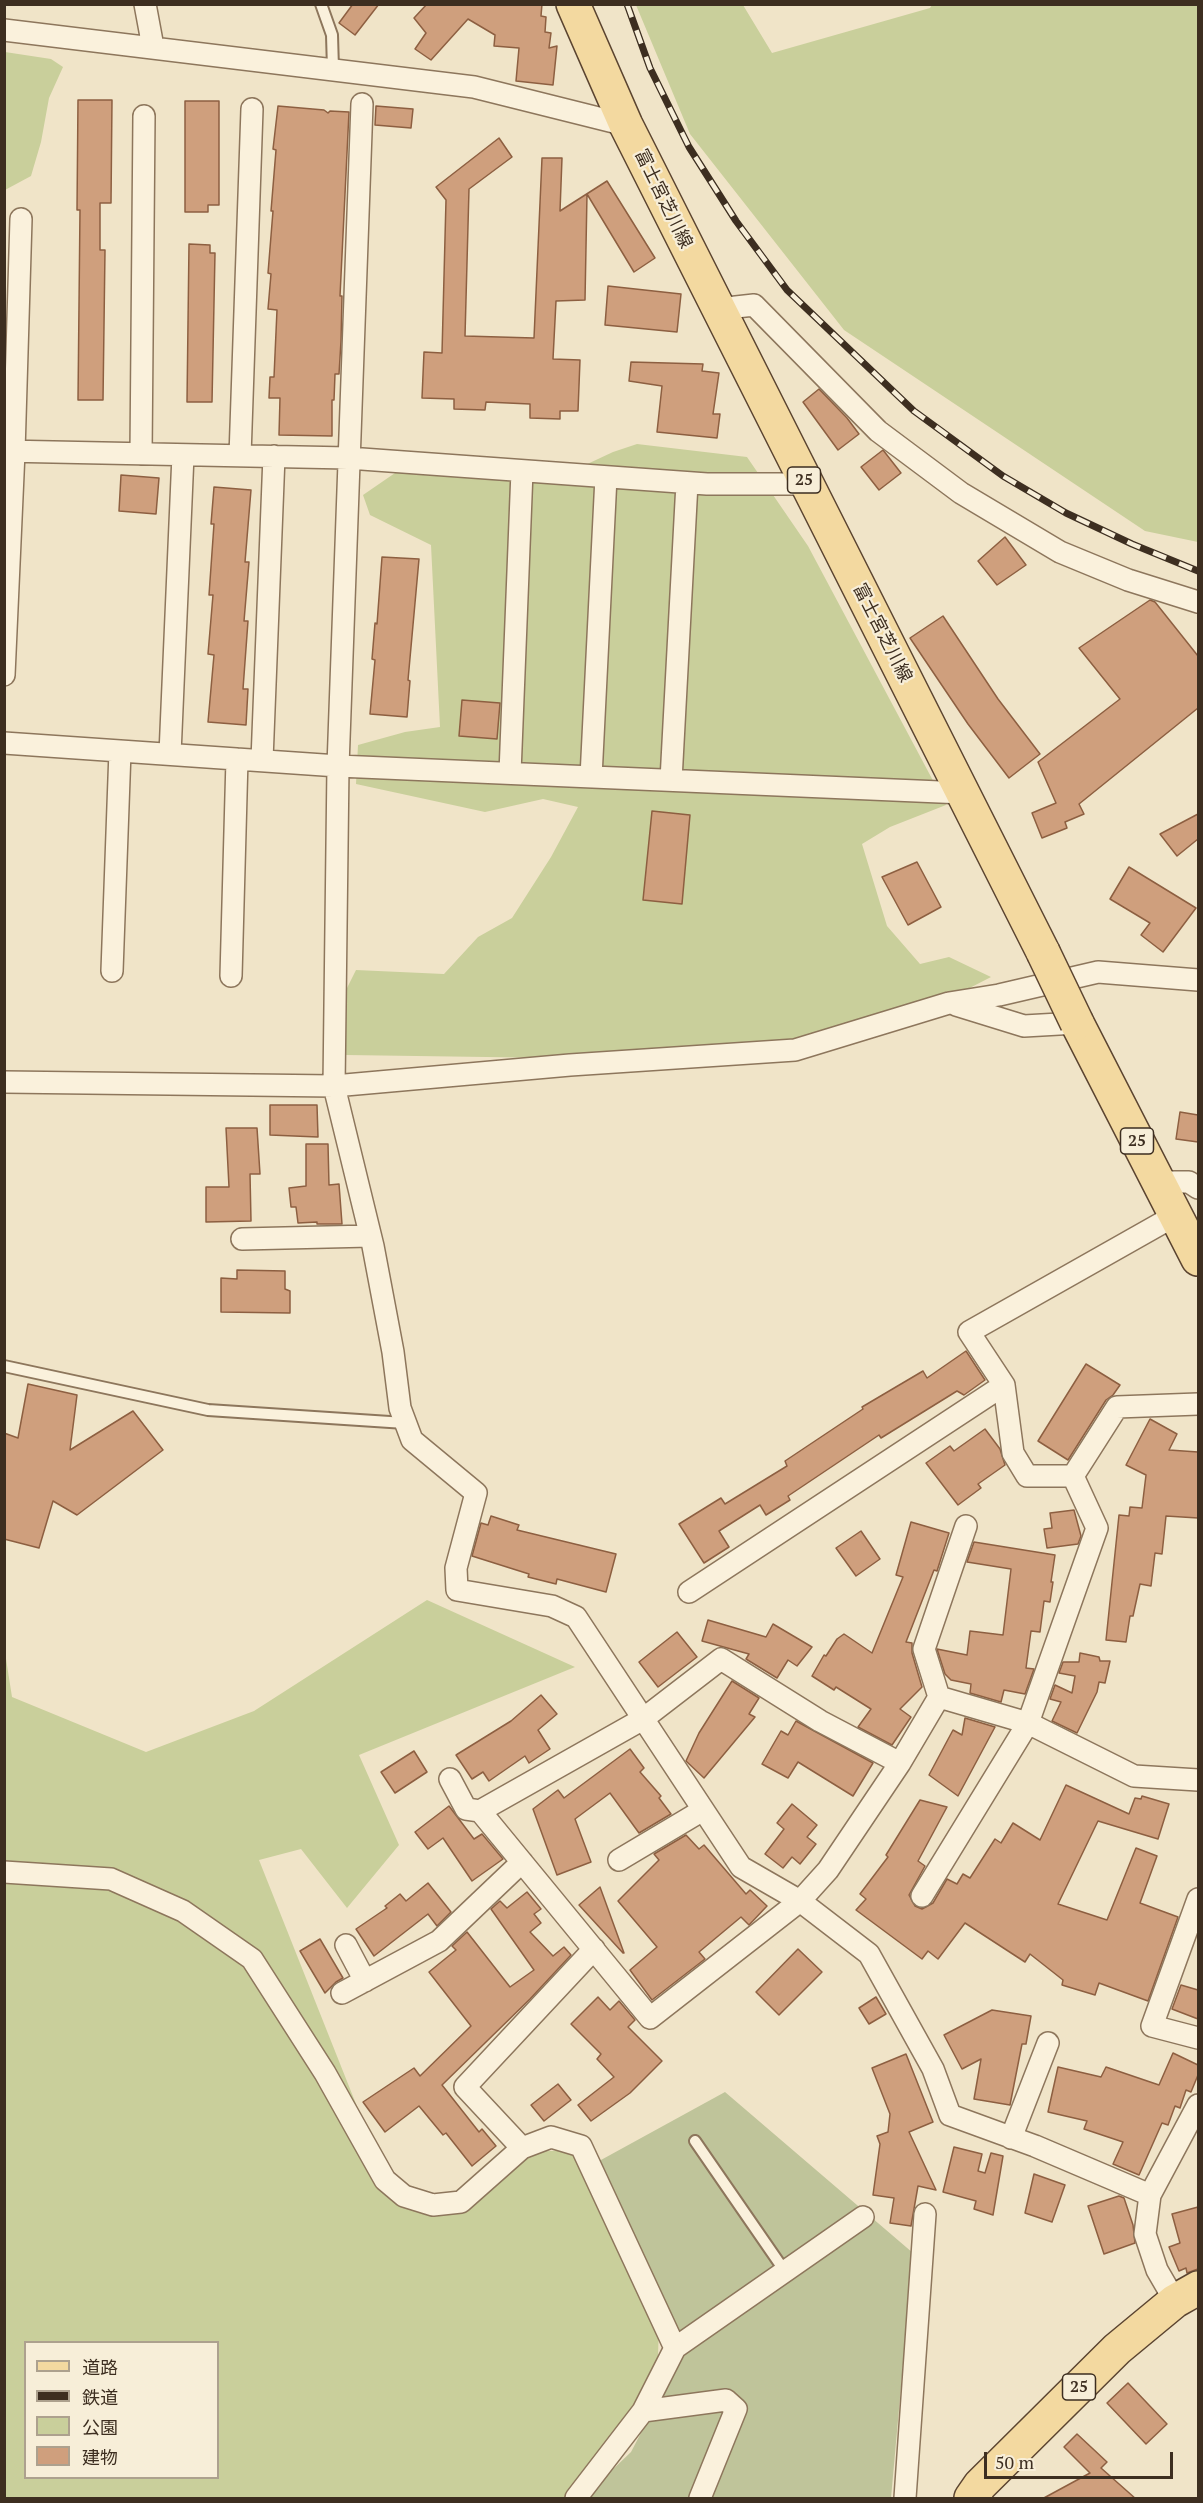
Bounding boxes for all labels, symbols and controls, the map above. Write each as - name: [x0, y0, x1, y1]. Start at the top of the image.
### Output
- street label: 富士宮芝川線: [630, 146, 696, 252]
- road number: 25: [788, 467, 820, 493]
- street label: 富士宮芝川線: [848, 580, 916, 686]
- road number: 25: [1120, 1128, 1154, 1154]
- legend: [24, 2341, 219, 2479]
- text: 道路: [82, 2355, 118, 2379]
- road number: 25: [1062, 2374, 1096, 2400]
- text: 鉄道: [82, 2385, 118, 2409]
- text: 公園: [82, 2415, 118, 2439]
- scale bar: [987, 2440, 1176, 2478]
- text: 建物: [82, 2445, 118, 2469]
- text: 50 m: [995, 2450, 1034, 2474]

